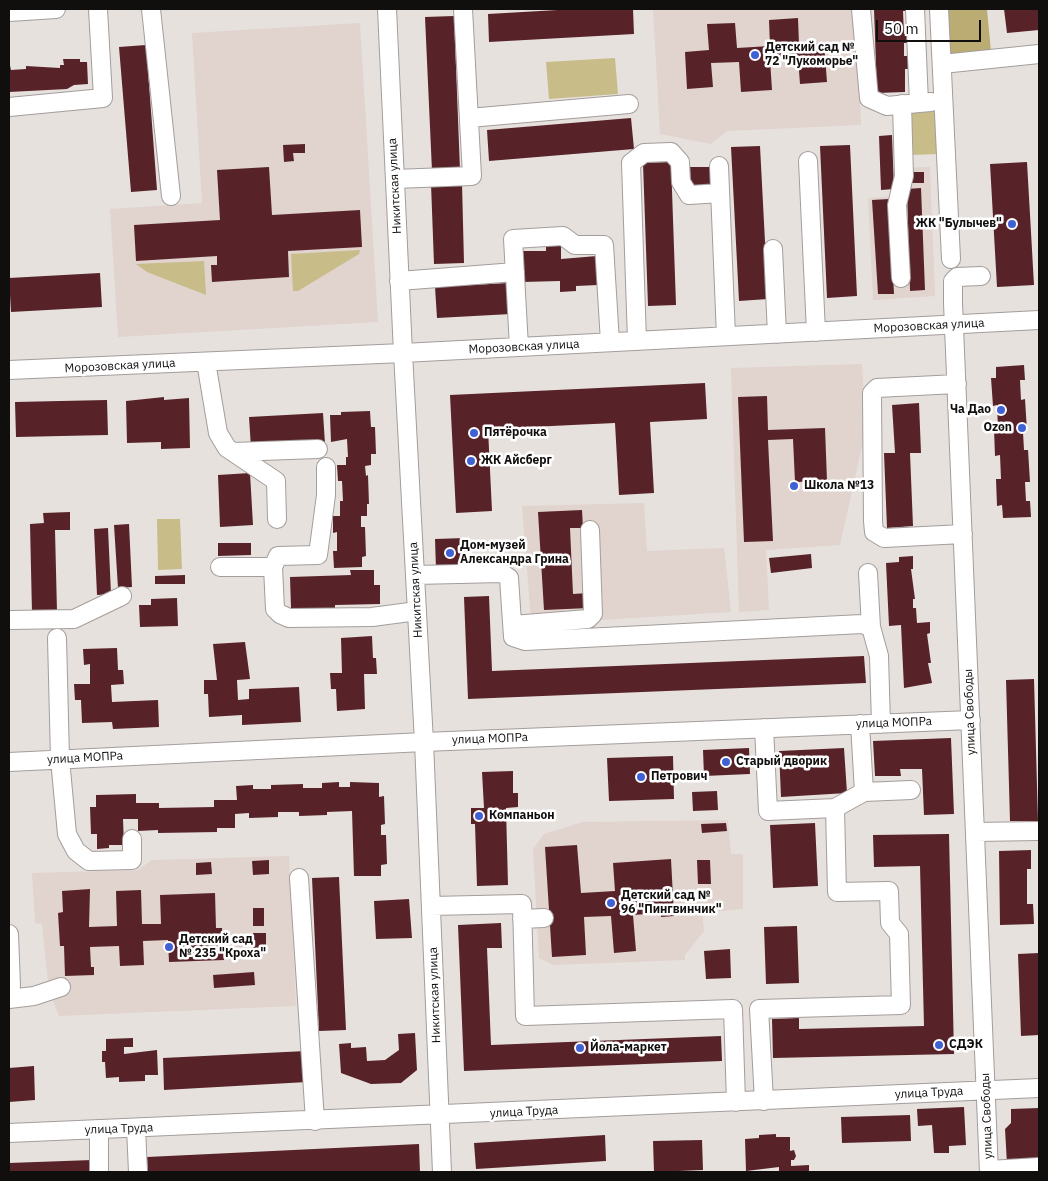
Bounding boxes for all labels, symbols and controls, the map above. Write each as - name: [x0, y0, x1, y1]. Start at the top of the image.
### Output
- scale bar: [878, 10, 983, 42]
- text: 50 m: [884, 19, 919, 38]
- place label: Детский сад № 72 "Лукоморье": [765, 41, 858, 69]
- marker: Детский сад № 72 "Лукоморье": [749, 49, 761, 61]
- street label: Никитская улица: [385, 138, 405, 234]
- place label: ЖК "Булычев": [916, 217, 1002, 231]
- marker: ЖК "Булычев": [1006, 218, 1018, 230]
- street label: Морозовская улица: [873, 316, 985, 336]
- street label: Морозовская улица: [468, 337, 580, 357]
- street label: Морозовская улица: [64, 356, 176, 376]
- place label: Ча Дао: [950, 403, 991, 417]
- marker: Ча Дао: [995, 404, 1007, 416]
- place label: Ozon: [983, 421, 1012, 435]
- marker: Ozon: [1016, 422, 1028, 434]
- place label: Пятёрочка: [484, 426, 547, 440]
- marker: Пятёрочка: [468, 427, 480, 439]
- place label: ЖК Айсберг: [481, 454, 552, 468]
- marker: ЖК Айсберг: [465, 455, 477, 467]
- place label: Школа №13: [804, 479, 874, 493]
- marker: Школа №13: [788, 480, 800, 492]
- place label: Дом-музей Александра Грина: [460, 539, 569, 567]
- street label: Никитская улица: [406, 542, 426, 638]
- marker: Дом-музей Александра Грина: [444, 547, 456, 559]
- street label: улица Свободы: [961, 669, 979, 755]
- street label: улица МОПРа: [856, 714, 932, 732]
- street label: улица МОПРа: [452, 730, 528, 748]
- street label: улица МОПРа: [47, 749, 123, 767]
- place label: Старый дворик: [736, 755, 827, 769]
- marker: Старый дворик: [720, 756, 732, 768]
- place label: Петрович: [651, 770, 707, 784]
- marker: Петрович: [635, 771, 647, 783]
- place label: Компаньон: [489, 809, 555, 823]
- marker: Компаньон: [473, 810, 485, 822]
- place label: Детский сад № 96 "Пингвинчик": [621, 889, 722, 917]
- marker: Детский сад № 96 "Пингвинчик": [605, 897, 617, 909]
- place label: Детский сад № 235 "Кроха": [179, 933, 266, 961]
- marker: Детский сад № 235 "Кроха": [163, 941, 175, 953]
- street label: Никитская улица: [426, 947, 444, 1043]
- place label: СДЭК: [949, 1038, 983, 1052]
- marker: СДЭК: [933, 1039, 945, 1051]
- place label: Йола-маркет: [590, 1041, 667, 1055]
- marker: Йола-маркет: [574, 1042, 586, 1054]
- street label: улица Свободы: [978, 1073, 996, 1159]
- street label: улица Труда: [894, 1084, 964, 1102]
- street label: улица Труда: [489, 1103, 559, 1121]
- street label: улица Труда: [84, 1121, 154, 1137]

